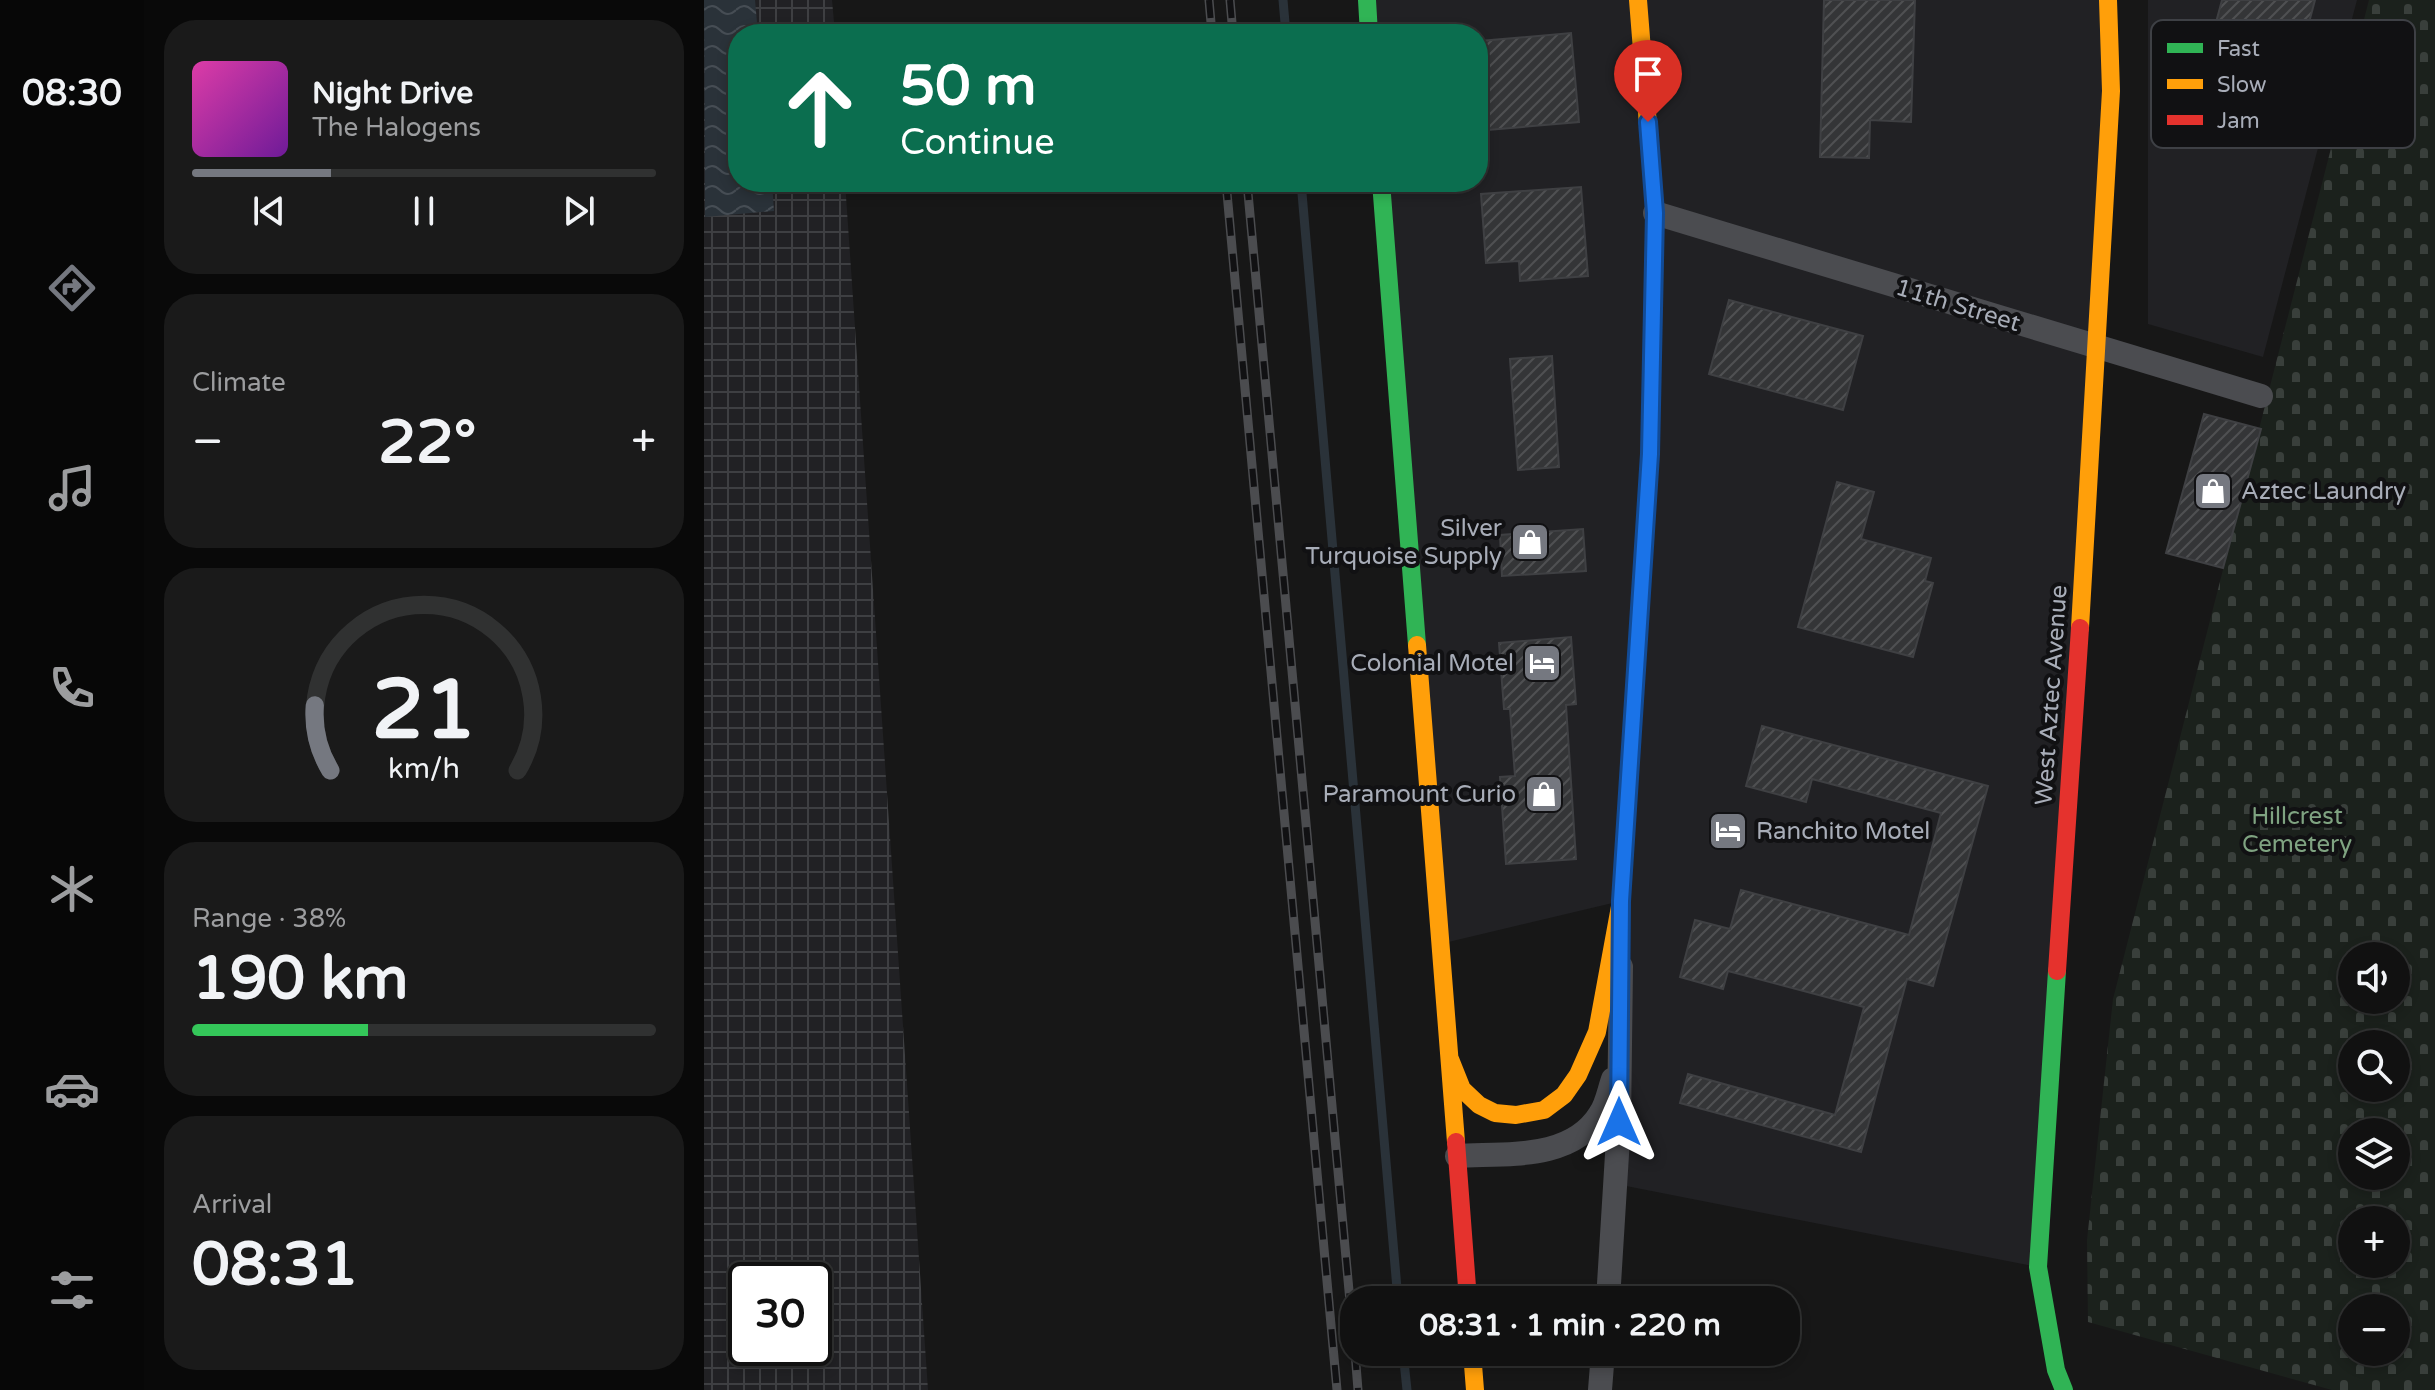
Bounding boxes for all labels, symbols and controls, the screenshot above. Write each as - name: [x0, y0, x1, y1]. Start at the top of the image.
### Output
- legend: [2151, 20, 2415, 148]
- text: Fast: [2217, 36, 2260, 62]
- pin: [1614, 40, 1682, 122]
- icon: arrive: [1626, 52, 1670, 96]
- text: 50 m: [900, 53, 1036, 120]
- icon: ahead: [768, 56, 872, 160]
- text: 08:30: [22, 72, 122, 115]
- text: Slow: [2217, 72, 2267, 98]
- text: Night Drive: [312, 75, 473, 112]
- text: Jam: [2217, 108, 2260, 134]
- text: The Halogens: [312, 112, 481, 143]
- text: Continue: [900, 121, 1055, 164]
- icon: previous: [247, 189, 291, 233]
- icon: pause: [402, 189, 446, 233]
- icon: next: [557, 189, 601, 233]
- icon: directions: [44, 260, 100, 316]
- street label: 11th Street: [1892, 273, 2024, 338]
- text: Climate: [192, 367, 286, 398]
- text: 22°: [378, 407, 476, 479]
- text: −: [192, 416, 223, 469]
- text: +: [631, 416, 656, 469]
- icon: music: [44, 460, 100, 516]
- shop icon: Aztec Laundry: [2192, 470, 2234, 512]
- place label: Aztec Laundry: [2241, 477, 2406, 506]
- place label: Silver Turquoise Supply: [1305, 514, 1503, 571]
- shop icon: Silver Turquoise Supply: [1509, 521, 1551, 563]
- street label: West Aztec Avenue: [2029, 584, 2074, 806]
- hotel icon: Colonial Motel: [1521, 642, 1563, 684]
- place label: Colonial Motel: [1350, 649, 1514, 678]
- icon: phone: [44, 660, 100, 716]
- text: 21: [372, 661, 476, 761]
- text: km/h: [388, 752, 460, 786]
- shop icon: Paramount Curio: [1523, 773, 1565, 815]
- place label: Paramount Curio: [1323, 780, 1516, 809]
- park label: Hillcrest Cemetery: [2242, 802, 2352, 859]
- hotel icon: Ranchito Motel: [1707, 810, 1749, 852]
- place label: Ranchito Motel: [1756, 817, 1930, 846]
- icon: climate: [44, 861, 100, 917]
- text: Range · 38%: [192, 903, 346, 934]
- map controls: [2338, 942, 2410, 1366]
- button: sound: [2338, 942, 2410, 1014]
- text: 190 km: [192, 943, 408, 1015]
- button: search: [2338, 1030, 2410, 1102]
- icon: car: [44, 1061, 100, 1117]
- position arrow: [1577, 1080, 1661, 1164]
- button: layers: [2338, 1118, 2410, 1190]
- text: Arrival: [192, 1189, 272, 1220]
- button: +: [2338, 1206, 2410, 1278]
- text: 08:31: [192, 1229, 358, 1301]
- icon: filters: [44, 1262, 100, 1318]
- speed limit sign: 30: [728, 1262, 832, 1366]
- button: −: [2338, 1294, 2410, 1366]
- text: 08:31 · 1 min · 220 m: [1419, 1307, 1721, 1344]

